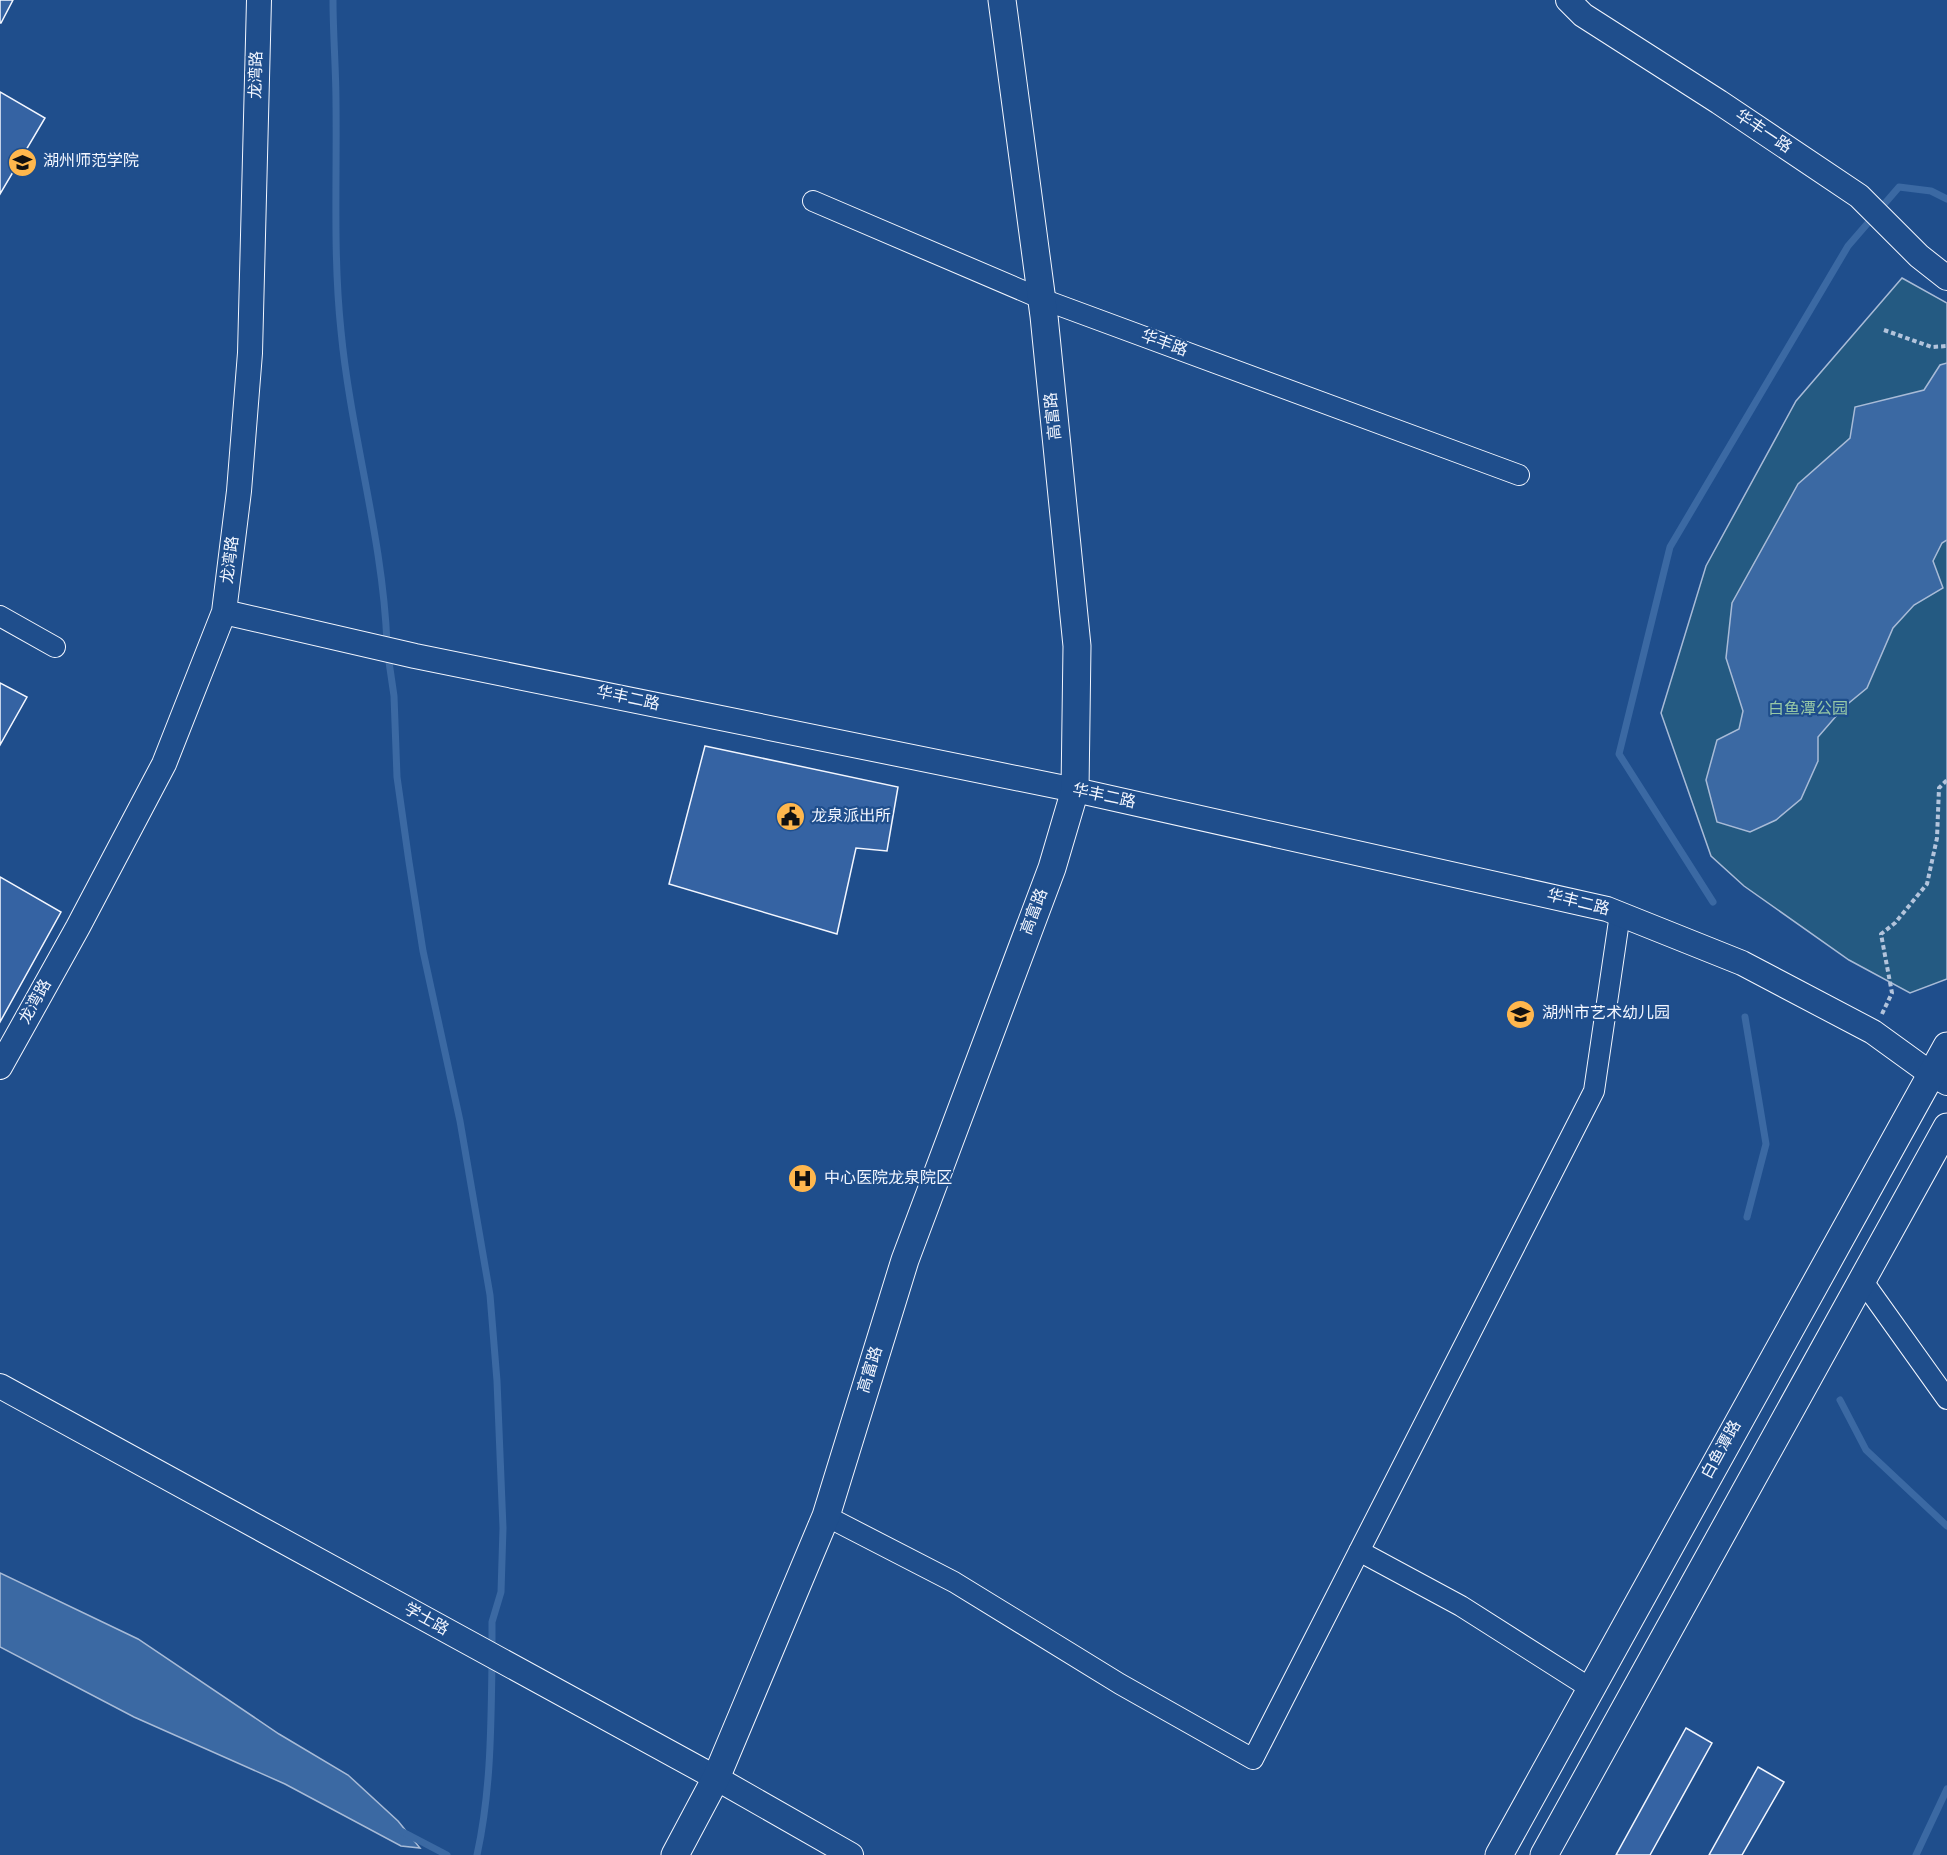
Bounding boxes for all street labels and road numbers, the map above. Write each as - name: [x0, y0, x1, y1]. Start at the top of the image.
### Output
- street label: 龙湾路: [247, 51, 267, 99]
- street label: 华丰一路: [1731, 106, 1795, 158]
- street label: 华丰路: [1138, 326, 1190, 362]
- street label: 高富路: [1042, 391, 1066, 441]
- street label: 龙湾路: [218, 535, 244, 585]
- street label: 华丰二路: [595, 683, 661, 715]
- street label: 华丰二路: [1071, 781, 1137, 813]
- street label: 高富路: [1017, 886, 1053, 938]
- street label: 华丰二路: [1545, 886, 1611, 920]
- street label: 龙湾路: [16, 976, 56, 1028]
- street label: 高富路: [854, 1344, 888, 1396]
- street label: 白鱼潭路: [1698, 1417, 1746, 1483]
- street label: 学士路: [400, 1600, 452, 1640]

